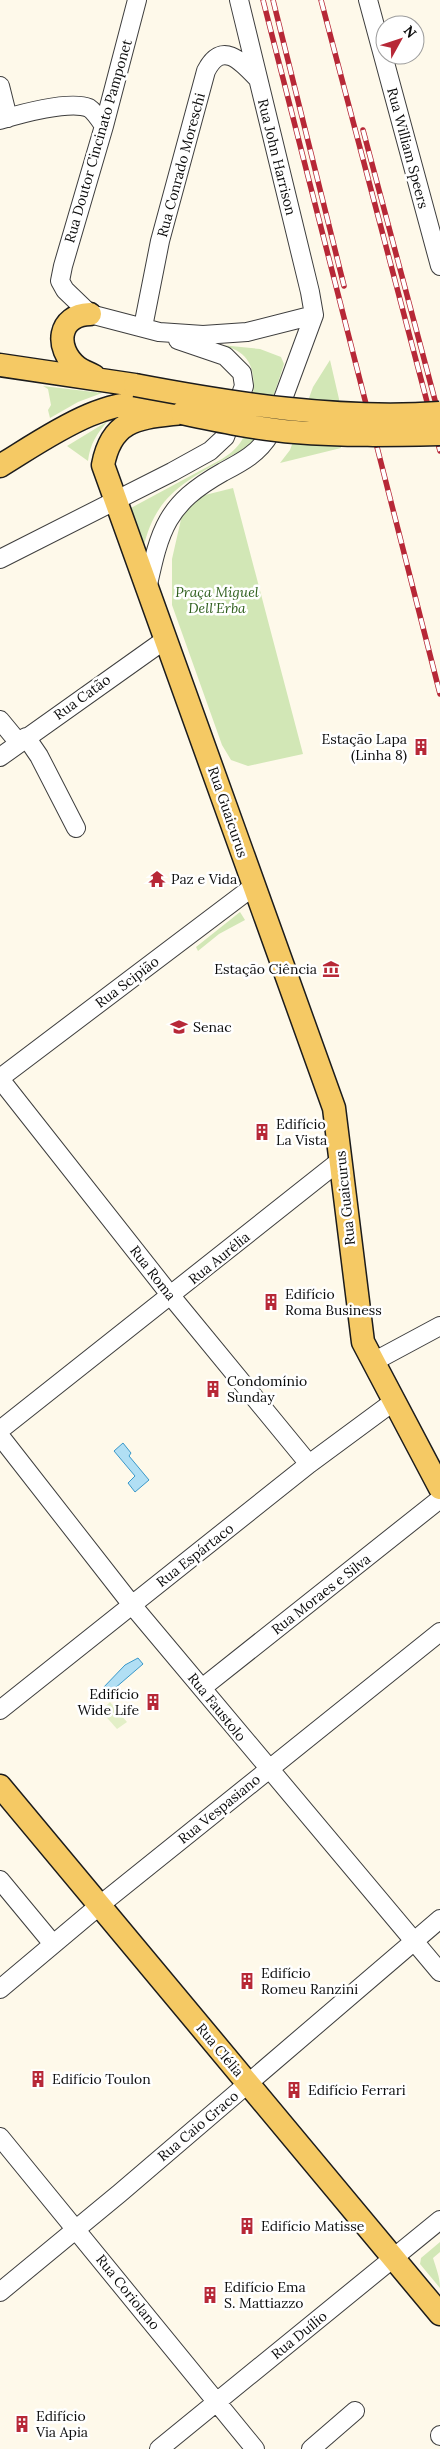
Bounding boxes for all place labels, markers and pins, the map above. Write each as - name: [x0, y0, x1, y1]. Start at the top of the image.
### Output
- place label: Estação Lapa (Linha 8): [321, 730, 407, 764]
- building icon: Estação Lapa (Linha 8): [411, 737, 431, 757]
- temple icon: Paz e Vida: [147, 869, 167, 889]
- place label: Paz e Vida: [171, 870, 237, 888]
- museum icon: Estação Ciência: [321, 959, 341, 979]
- place label: Estação Ciência: [214, 960, 317, 978]
- school or university icon: Senac: [169, 1017, 189, 1037]
- place label: Senac: [193, 1018, 232, 1036]
- place label: Edifício La Vista: [276, 1115, 327, 1149]
- building icon: Edifício La Vista: [252, 1122, 272, 1142]
- place label: Edifício Roma Business: [285, 1285, 382, 1319]
- building icon: Edifício Roma Business: [261, 1292, 281, 1312]
- place label: Condomínio Sunday: [227, 1372, 307, 1406]
- building icon: Condomínio Sunday: [203, 1379, 223, 1399]
- place label: Edifício Wide Life: [77, 1685, 139, 1719]
- building icon: Edifício Wide Life: [143, 1692, 163, 1712]
- place label: Edifício Romeu Ranzini: [261, 1964, 358, 1998]
- building icon: Edifício Romeu Ranzini: [237, 1971, 257, 1991]
- building icon: Edifício Toulon: [28, 2069, 48, 2089]
- place label: Edifício Toulon: [52, 2070, 151, 2088]
- building icon: Edifício Ferrari: [284, 2080, 304, 2100]
- place label: Edifício Ferrari: [308, 2081, 406, 2099]
- building icon: Edifício Matisse: [237, 2216, 257, 2236]
- place label: Edifício Matisse: [261, 2217, 365, 2235]
- place label: Edifício Ema S. Mattiazzo: [224, 2278, 306, 2312]
- building icon: Edifício Ema S. Mattiazzo: [200, 2285, 220, 2305]
- place label: Edifício Via Apia: [35, 2407, 88, 2441]
- building icon: Edifício Via Apia: [12, 2414, 32, 2434]

